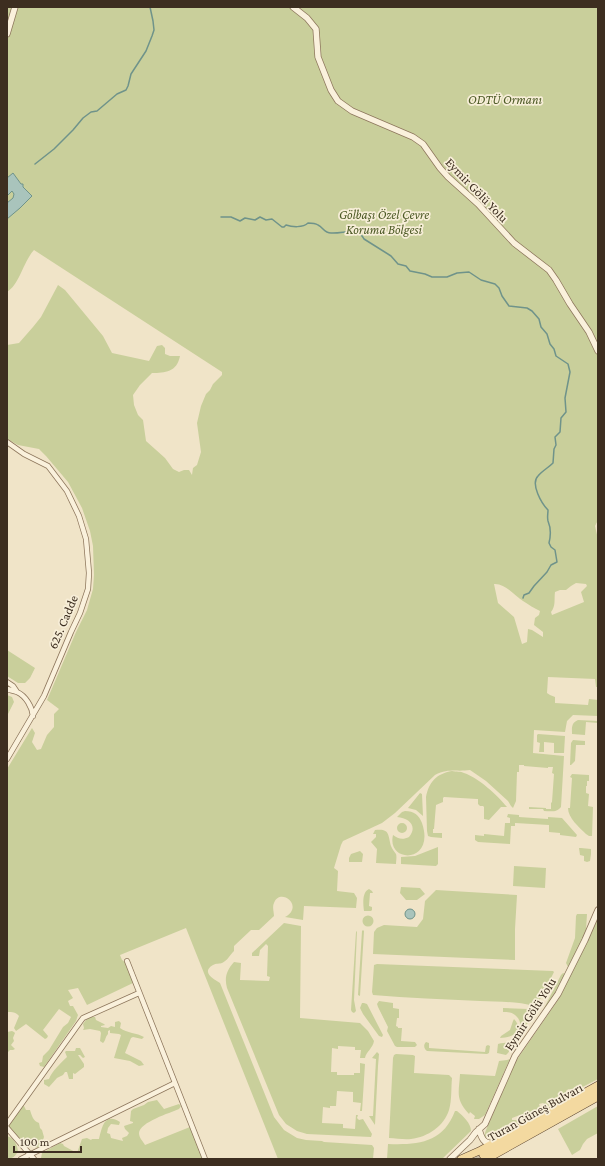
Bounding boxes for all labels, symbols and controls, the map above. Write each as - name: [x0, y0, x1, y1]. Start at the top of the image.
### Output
- park label: ODTÜ Ormanı: [468, 92, 543, 107]
- street label: Eymir Gölü Yolu: [442, 155, 512, 225]
- park label: Gölbaşı Özel Çevre Koruma Bölgesi: [339, 207, 429, 237]
- street label: 625. Cadde: [45, 593, 81, 651]
- street label: Eymir Gölü Yolu: [501, 975, 559, 1053]
- street label: Turan Güneş Bulvarı: [485, 1079, 586, 1144]
- scale bar: [14, 1128, 81, 1154]
- text: 100 m: [20, 1135, 50, 1149]

